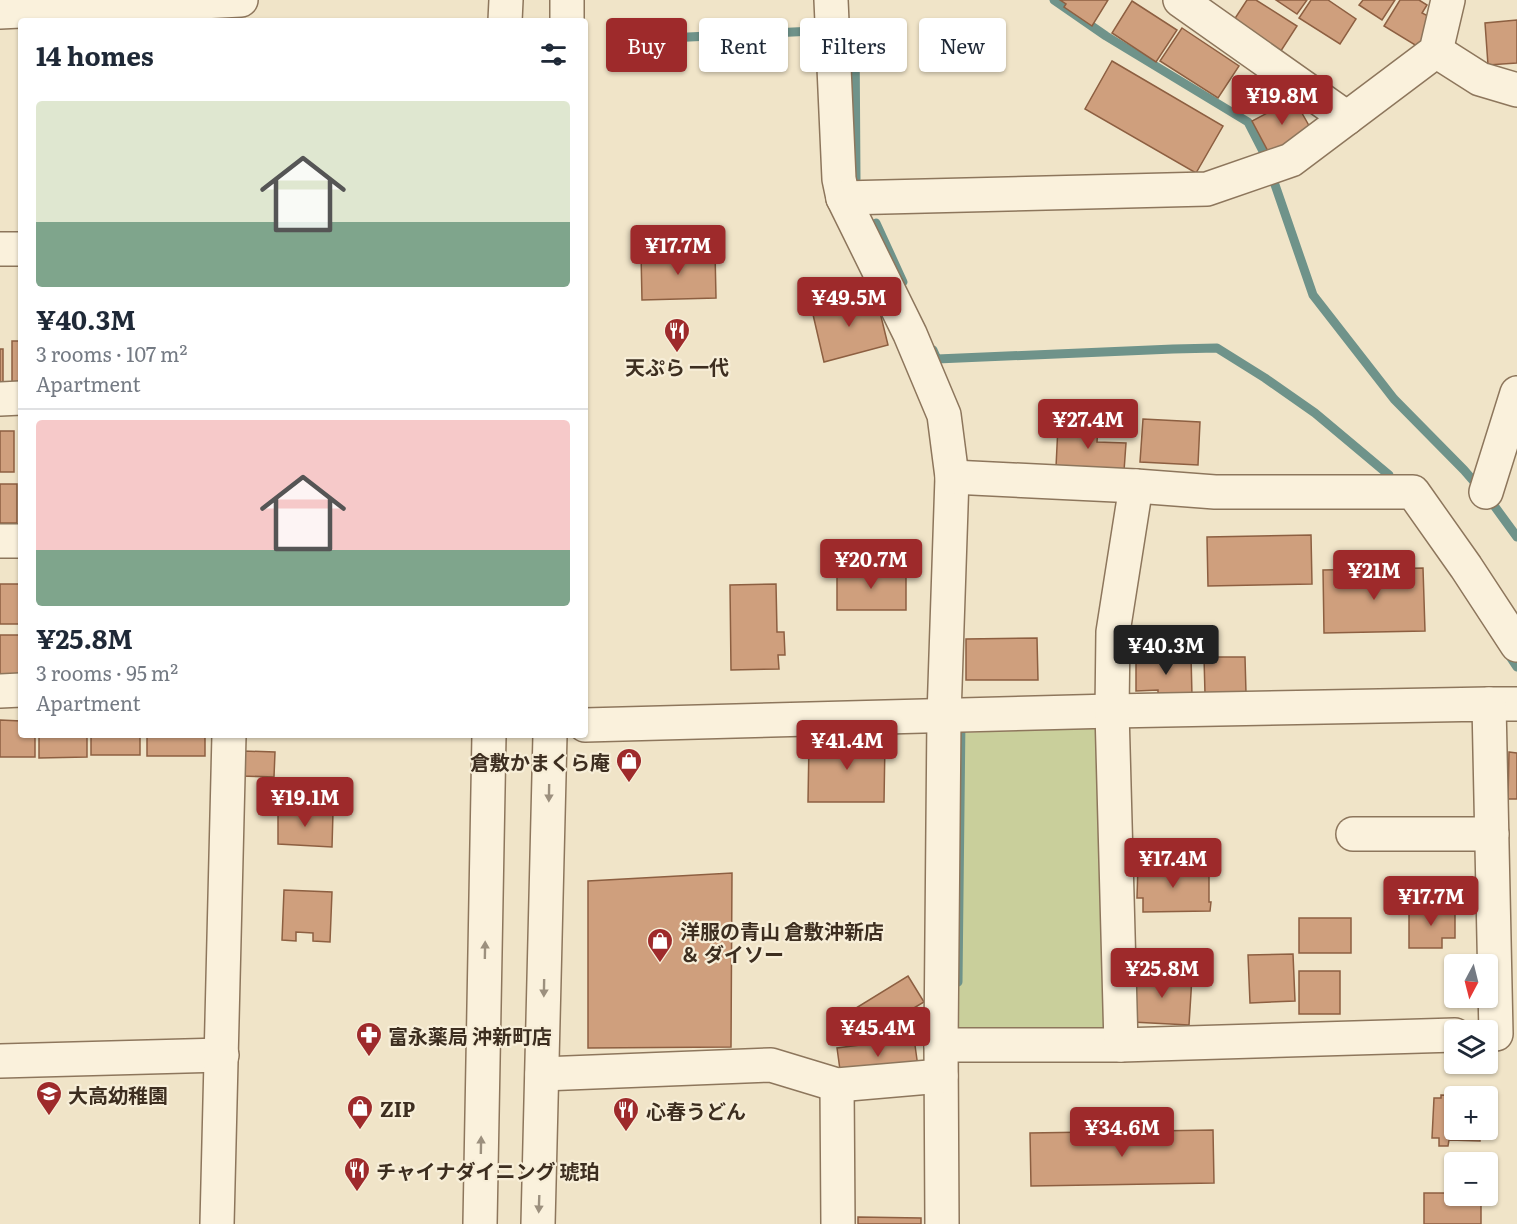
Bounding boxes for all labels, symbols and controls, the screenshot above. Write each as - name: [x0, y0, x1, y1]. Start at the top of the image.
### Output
- chip: Buy: [606, 18, 687, 72]
- chip: Rent: [699, 18, 788, 72]
- chip: Filters: [800, 18, 907, 72]
- chip: New: [919, 18, 1006, 72]
- text: 14 homes: [36, 35, 154, 74]
- icon: filters: [537, 38, 570, 71]
- pin: ¥19.8M: [1233, 75, 1331, 126]
- text: ¥19.8M: [1246, 79, 1318, 109]
- icon: home: [249, 140, 357, 248]
- pin: ¥17.7M: [629, 225, 727, 276]
- text: ¥17.7M: [644, 229, 712, 259]
- pin: ¥49.5M: [800, 277, 898, 328]
- text: ¥49.5M: [811, 281, 887, 311]
- text: ¥40.3M: [36, 299, 136, 338]
- restaurant icon: 天ぷら 一代: [662, 316, 692, 354]
- text: 3 rooms · 107 m²: [36, 338, 187, 368]
- place label: 天ぷら 一代: [625, 351, 729, 381]
- text: Apartment: [36, 368, 141, 398]
- pin: ¥27.4M: [1039, 399, 1137, 450]
- text: ¥27.4M: [1052, 403, 1124, 433]
- icon: home: [249, 459, 357, 567]
- pin: ¥20.7M: [822, 539, 920, 590]
- text: ¥20.7M: [834, 543, 908, 573]
- pin: ¥21M: [1338, 550, 1410, 601]
- text: ¥21M: [1347, 554, 1401, 584]
- text: ¥25.8M: [36, 618, 133, 657]
- pin: ¥40.3M: [1117, 625, 1215, 676]
- text: ¥40.3M: [1128, 629, 1204, 659]
- text: 3 rooms · 95 m²: [36, 657, 178, 687]
- text: Apartment: [36, 687, 141, 717]
- pin: ¥41.4M: [798, 720, 896, 771]
- text: ¥41.4M: [810, 724, 884, 754]
- place label: 倉敷かまくら庵: [470, 746, 610, 776]
- shop icon: 倉敷かまくら庵: [614, 746, 644, 784]
- pin: ¥19.1M: [256, 777, 354, 828]
- text: ¥19.1M: [270, 781, 340, 811]
- one-way arrow: [544, 784, 554, 803]
- pin: ¥17.4M: [1124, 838, 1222, 889]
- text: ¥17.4M: [1138, 842, 1208, 872]
- pin: ¥17.7M: [1382, 876, 1480, 927]
- text: ¥17.7M: [1397, 880, 1465, 910]
- place label: 洋服の青山 倉敷沖新店 ＆ ダイソー: [680, 915, 884, 968]
- shop icon: 洋服の青山 倉敷沖新店 ＆ ダイソー: [645, 926, 675, 964]
- one-way arrow: [480, 940, 490, 959]
- pin: ¥25.8M: [1113, 948, 1211, 999]
- text: ¥25.8M: [1125, 952, 1199, 982]
- north arrow: [1444, 954, 1498, 1008]
- map controls: [1444, 954, 1498, 1206]
- one-way arrow: [539, 979, 549, 998]
- pin: ¥45.4M: [829, 1007, 927, 1058]
- text: ¥45.4M: [840, 1011, 916, 1041]
- pharmacy icon: 富永薬局 沖新町店: [354, 1020, 384, 1058]
- place label: 富永薬局 沖新町店: [388, 1020, 552, 1050]
- button: layers: [1444, 1020, 1498, 1074]
- school or university icon: 大高幼稚園: [34, 1079, 64, 1117]
- place label: 大高幼稚園: [68, 1079, 168, 1109]
- button: +: [1444, 1086, 1498, 1140]
- shop icon: ZIP: [345, 1093, 375, 1131]
- place label: ZIP: [380, 1093, 415, 1123]
- restaurant icon: 心春うどん: [611, 1095, 641, 1133]
- place label: 心春うどん: [646, 1095, 746, 1125]
- pin: ¥34.6M: [1073, 1107, 1171, 1158]
- text: ¥34.6M: [1084, 1111, 1160, 1141]
- one-way arrow: [476, 1135, 486, 1154]
- button: −: [1444, 1152, 1498, 1206]
- restaurant icon: チャイナダイニング 琥珀: [342, 1155, 372, 1193]
- place label: チャイナダイニング 琥珀: [376, 1155, 599, 1185]
- one-way arrow: [534, 1195, 543, 1214]

